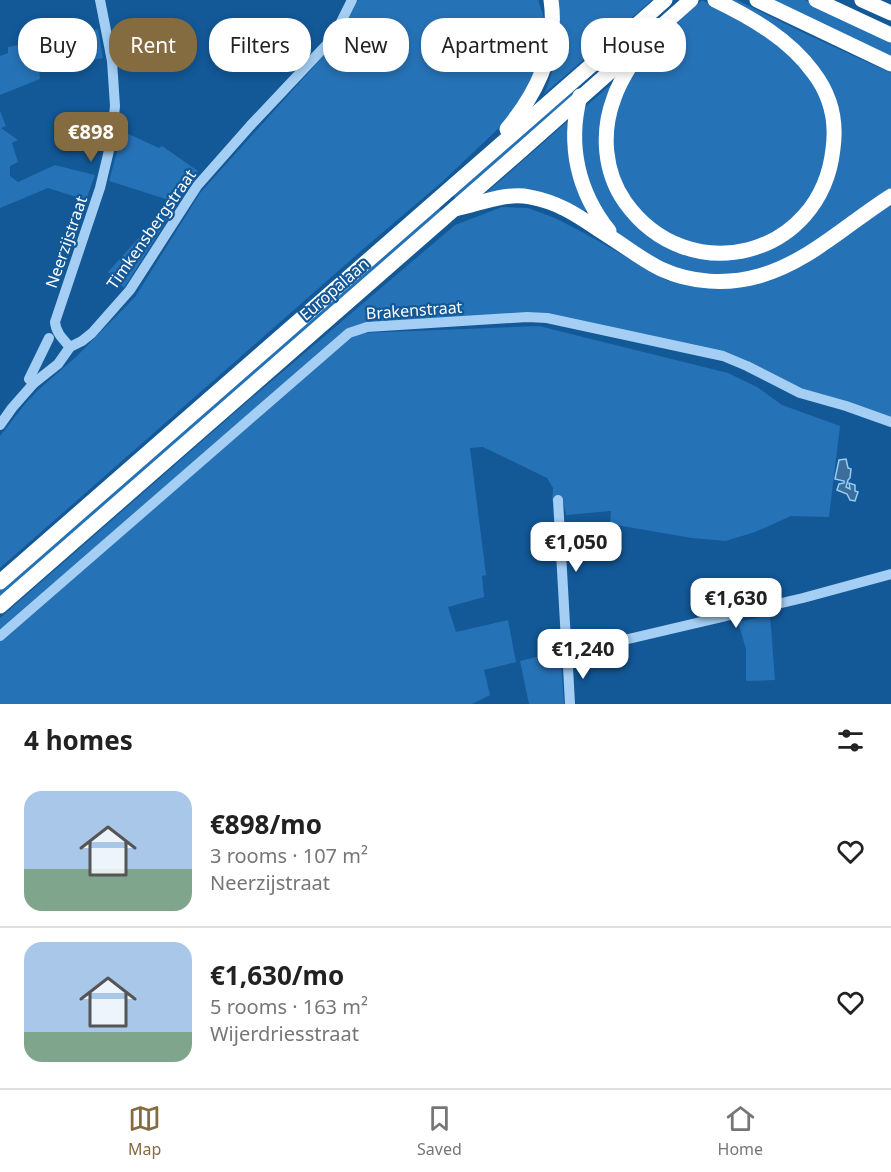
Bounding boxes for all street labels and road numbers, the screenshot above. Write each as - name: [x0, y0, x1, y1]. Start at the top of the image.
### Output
- street label: Timkensbergstraat: [101, 164, 201, 293]
- street label: Neerzijstraat: [40, 193, 92, 291]
- street label: Europalaan: [295, 253, 373, 325]
- street label: Brakenstraat: [365, 296, 463, 324]

